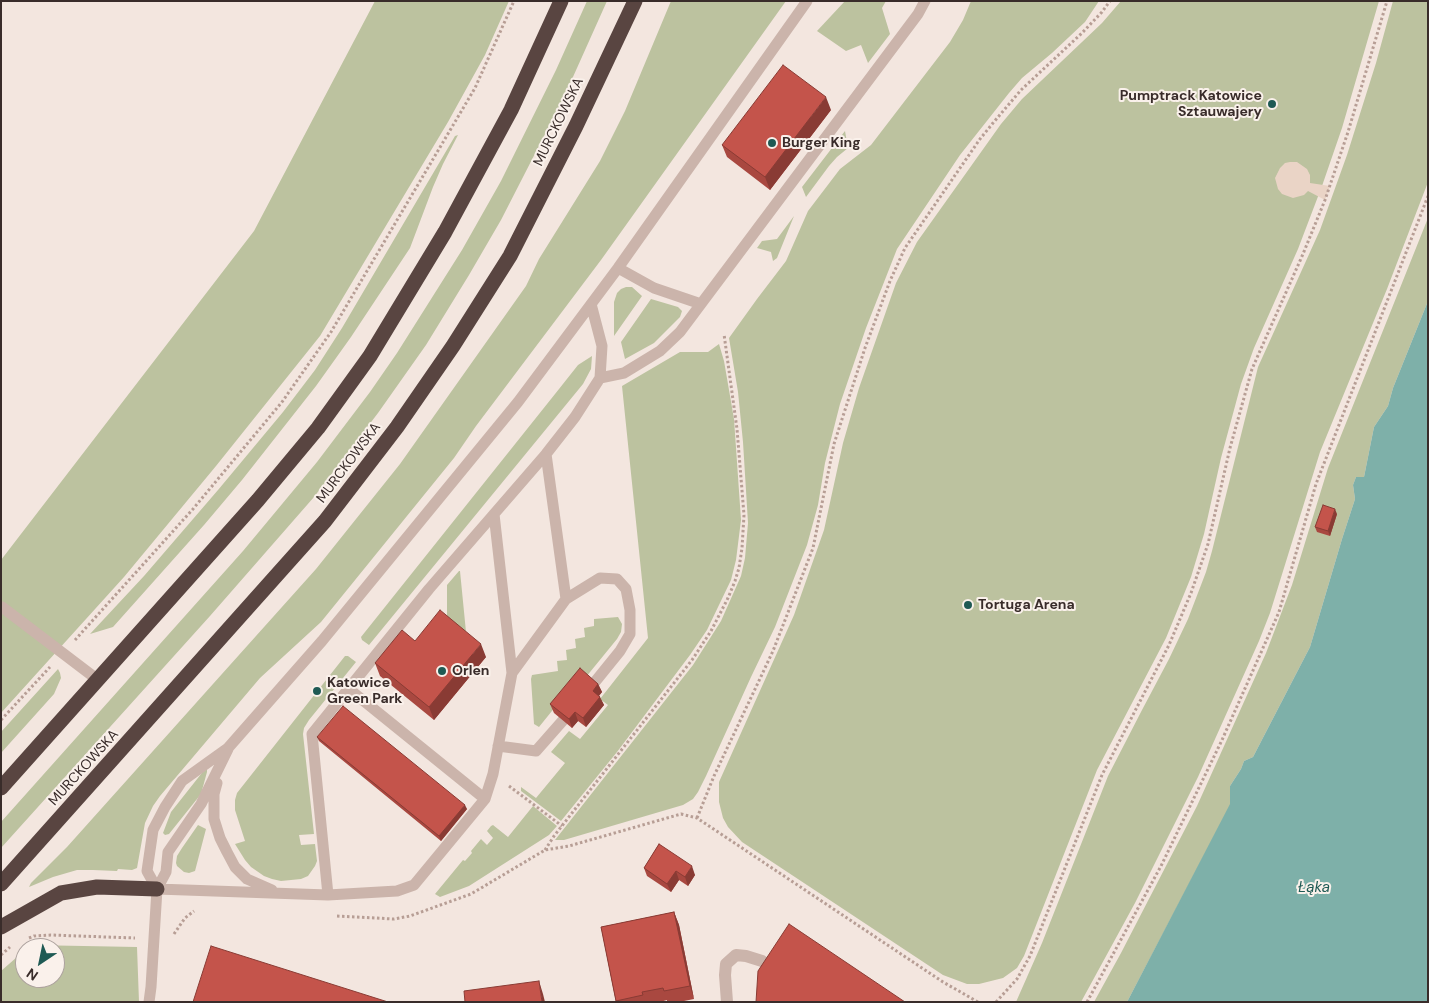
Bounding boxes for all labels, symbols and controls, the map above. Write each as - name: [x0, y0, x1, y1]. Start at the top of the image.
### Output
- street label: MURCKOWSKA: [530, 75, 588, 169]
- place label: Pumptrack Katowice Sztauwajery: [1120, 88, 1262, 120]
- marker: Pumptrack Katowice Sztauwajery: [1266, 98, 1278, 110]
- place label: Burger King: [782, 135, 861, 151]
- marker: Burger King: [766, 137, 778, 149]
- street label: MURCKOWSKA: [313, 419, 385, 507]
- place label: Tortuga Arena: [978, 597, 1075, 613]
- marker: Tortuga Arena: [962, 599, 974, 611]
- place label: Orlen: [452, 663, 490, 679]
- marker: Orlen: [436, 665, 448, 677]
- place label: Katowice Green Park: [327, 675, 402, 708]
- marker: Katowice Green Park: [311, 685, 323, 697]
- street label: MURCKOWSKA: [46, 727, 122, 809]
- water label: Łąka: [1298, 879, 1330, 897]
- north arrow: [15, 938, 65, 988]
- text: N: [23, 964, 41, 985]

